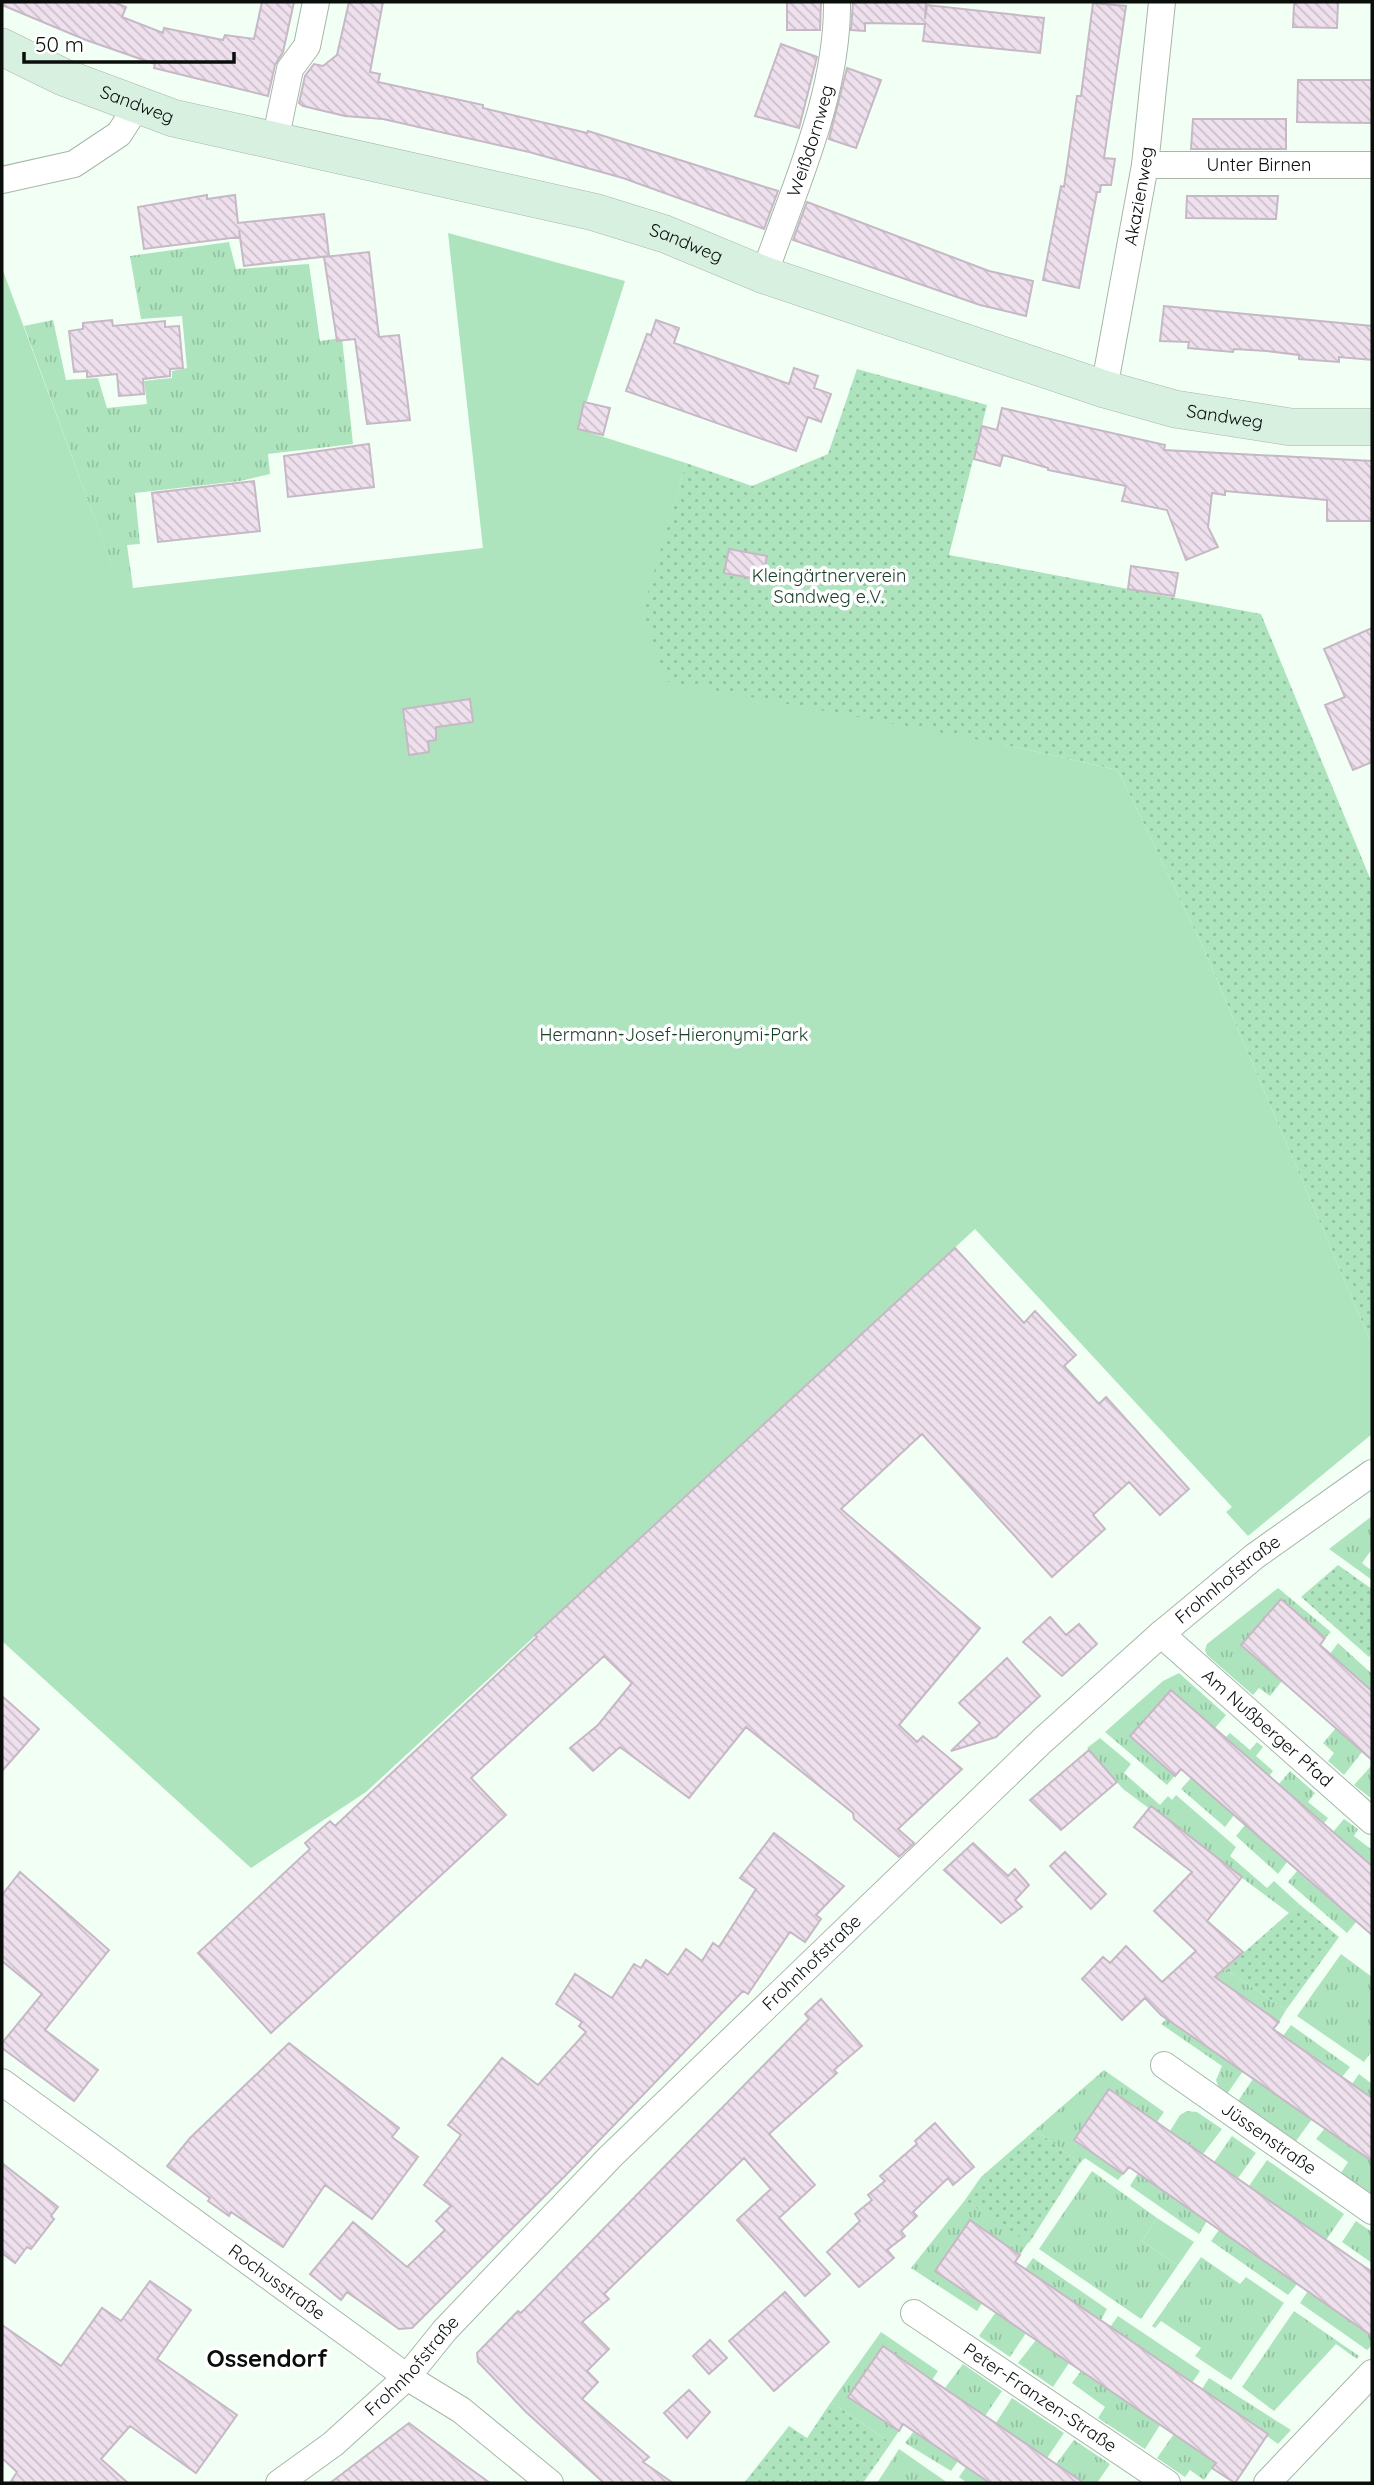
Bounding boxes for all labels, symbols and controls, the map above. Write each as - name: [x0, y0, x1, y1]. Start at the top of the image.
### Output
- scale bar: [24, 21, 234, 65]
- text: 50 m: [35, 31, 84, 57]
- street label: Sandweg: [97, 80, 177, 128]
- street label: Weißdornweg: [782, 83, 838, 200]
- street label: Akazienweg: [1118, 146, 1158, 247]
- street label: Unter Birnen: [1207, 153, 1311, 176]
- street label: Sandweg: [647, 218, 726, 268]
- street label: Sandweg: [1185, 399, 1265, 434]
- park label: Kleingärtnerverein Sandweg e.V.: [752, 564, 906, 608]
- park label: Hermann-Josef-Hieronymi-Park: [540, 1023, 808, 1046]
- street label: Frohnhofstraße: [1170, 1530, 1285, 1629]
- street label: Am Nußberger Pfad: [1197, 1664, 1338, 1792]
- street label: Frohnhofstraße: [757, 1909, 866, 2015]
- street label: Jüssenstraße: [1217, 2097, 1321, 2180]
- street label: Rochusstraße: [224, 2239, 330, 2325]
- street label: Frohnhofstraße: [360, 2310, 464, 2421]
- street label: Peter-Franzen-Straße: [959, 2338, 1122, 2457]
- district label: Ossendorf: [207, 2343, 328, 2373]

